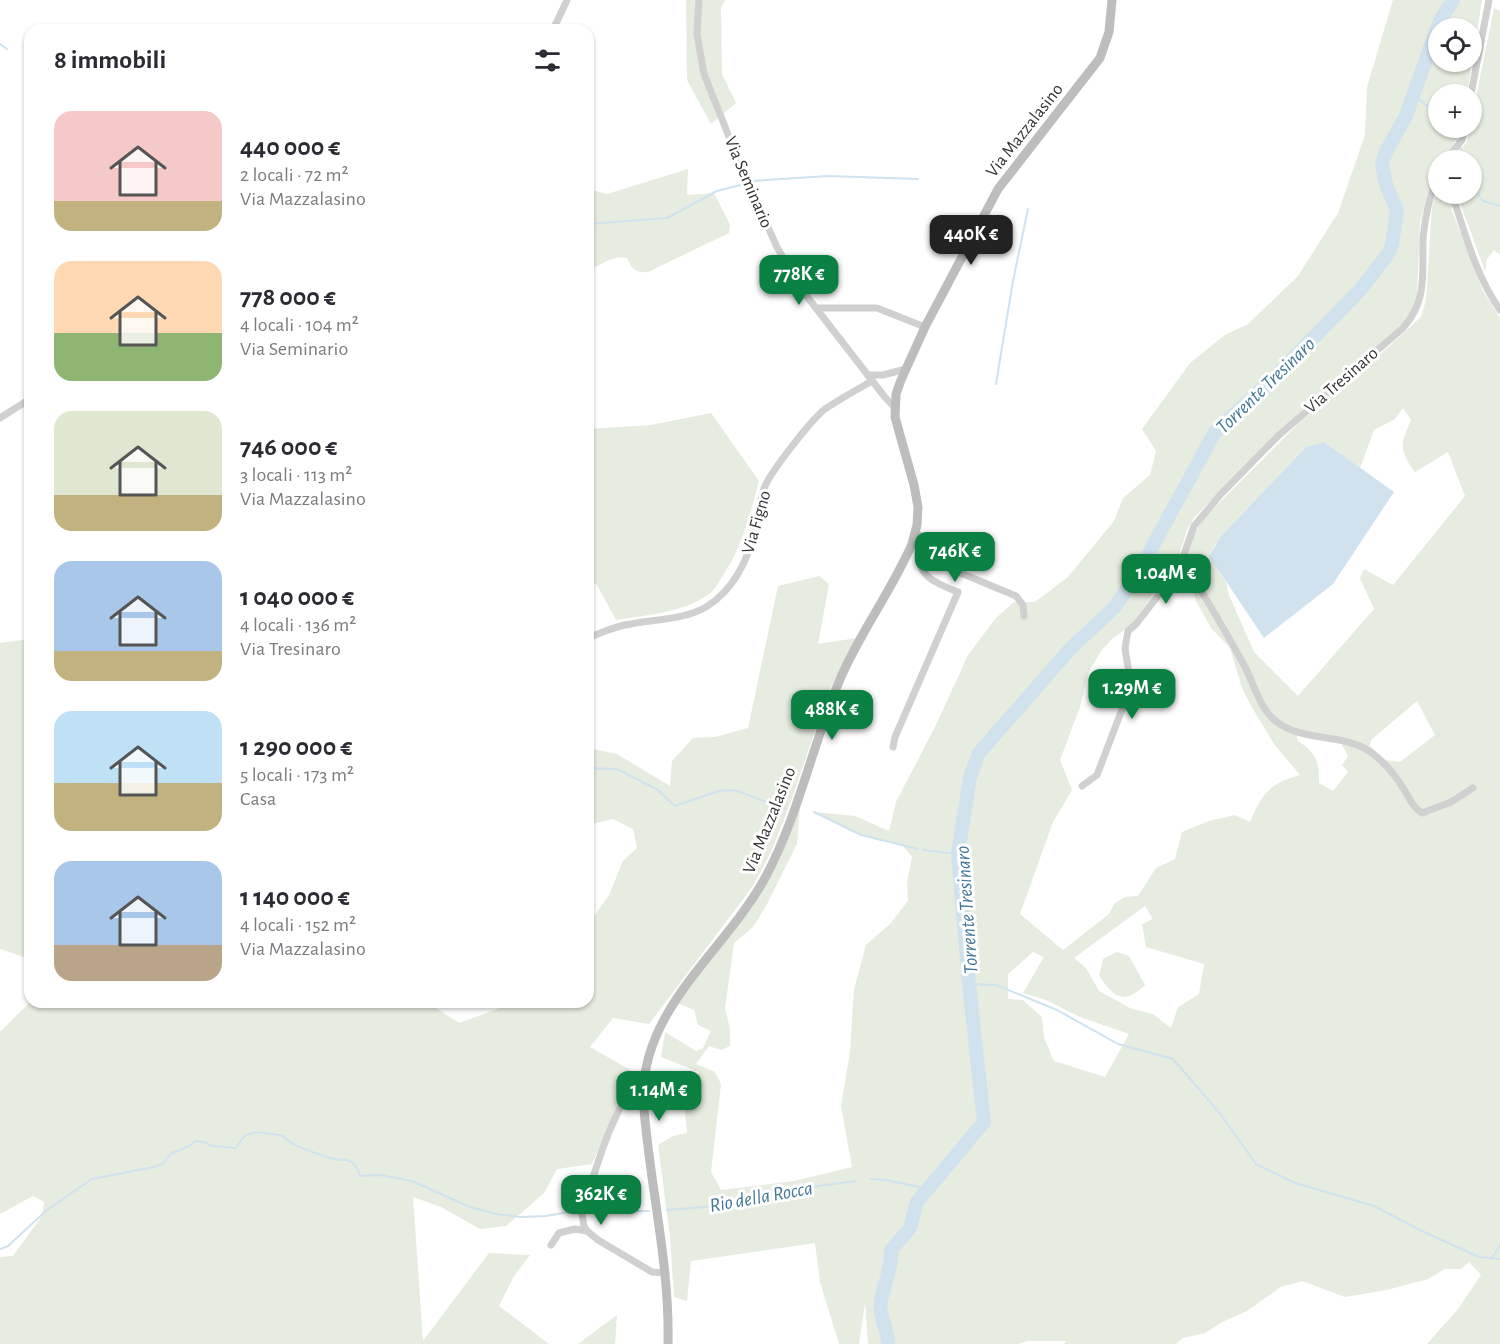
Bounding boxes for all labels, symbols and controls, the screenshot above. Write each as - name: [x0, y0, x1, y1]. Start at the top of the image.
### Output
- map controls: [1428, 18, 1482, 204]
- button: locate: [1428, 18, 1482, 72]
- icon: filters: [531, 44, 564, 77]
- text: 8 immobili: [54, 47, 166, 73]
- street label: Via Mazzalasino: [983, 80, 1067, 181]
- button: +: [1428, 84, 1482, 138]
- text: 440 000 €: [240, 134, 340, 160]
- street label: Via Seminario: [721, 134, 775, 231]
- icon: home: [102, 135, 174, 207]
- button: −: [1428, 150, 1482, 204]
- text: 2 locali · 72 m²: [240, 165, 349, 185]
- text: Via Mazzalasino: [240, 189, 366, 209]
- pin: 440K €: [922, 215, 1020, 266]
- text: 440K €: [944, 224, 998, 244]
- pin: 778K €: [750, 255, 848, 306]
- text: 778K €: [773, 264, 825, 284]
- text: 778 000 €: [240, 284, 336, 310]
- icon: home: [102, 285, 174, 357]
- text: 4 locali · 104 m²: [240, 315, 359, 335]
- water label: Torrente Tresinaro: [1212, 334, 1319, 438]
- text: Via Seminario: [240, 339, 348, 359]
- street label: Via Tresinaro: [1302, 344, 1382, 417]
- text: 746 000 €: [240, 434, 338, 460]
- icon: home: [102, 435, 174, 507]
- text: 3 locali · 113 m²: [240, 465, 352, 485]
- street label: Via Figno: [739, 488, 775, 556]
- text: Via Mazzalasino: [240, 489, 366, 509]
- pin: 746K €: [906, 532, 1004, 583]
- text: 746K €: [929, 541, 981, 561]
- pin: 1.04M €: [1111, 554, 1221, 605]
- text: 1.04M €: [1136, 563, 1196, 583]
- text: 1 040 000 €: [240, 584, 354, 610]
- icon: home: [102, 585, 174, 657]
- text: 4 locali · 136 m²: [240, 615, 356, 635]
- text: Via Tresinaro: [240, 639, 341, 659]
- pin: 1.29M €: [1077, 669, 1187, 720]
- text: 1.29M €: [1102, 678, 1162, 698]
- pin: 488K €: [783, 690, 881, 741]
- text: 488K €: [805, 699, 859, 719]
- text: 1 290 000 €: [240, 734, 352, 760]
- icon: home: [102, 735, 174, 807]
- street label: Via Mazzalasino: [740, 764, 800, 876]
- text: 5 locali · 173 m²: [240, 765, 354, 785]
- text: Casa: [240, 789, 276, 809]
- water label: Torrente Tresinaro: [953, 845, 981, 975]
- text: 1 140 000 €: [240, 884, 350, 910]
- icon: home: [102, 885, 174, 957]
- text: 4 locali · 152 m²: [240, 915, 356, 935]
- text: Via Mazzalasino: [240, 939, 366, 959]
- pin: 1.14M €: [604, 1071, 714, 1122]
- text: 1.14M €: [630, 1080, 688, 1100]
- pin: 362K €: [552, 1175, 650, 1226]
- water label: Rio della Rocca: [708, 1178, 814, 1216]
- text: 362K €: [575, 1184, 627, 1204]

